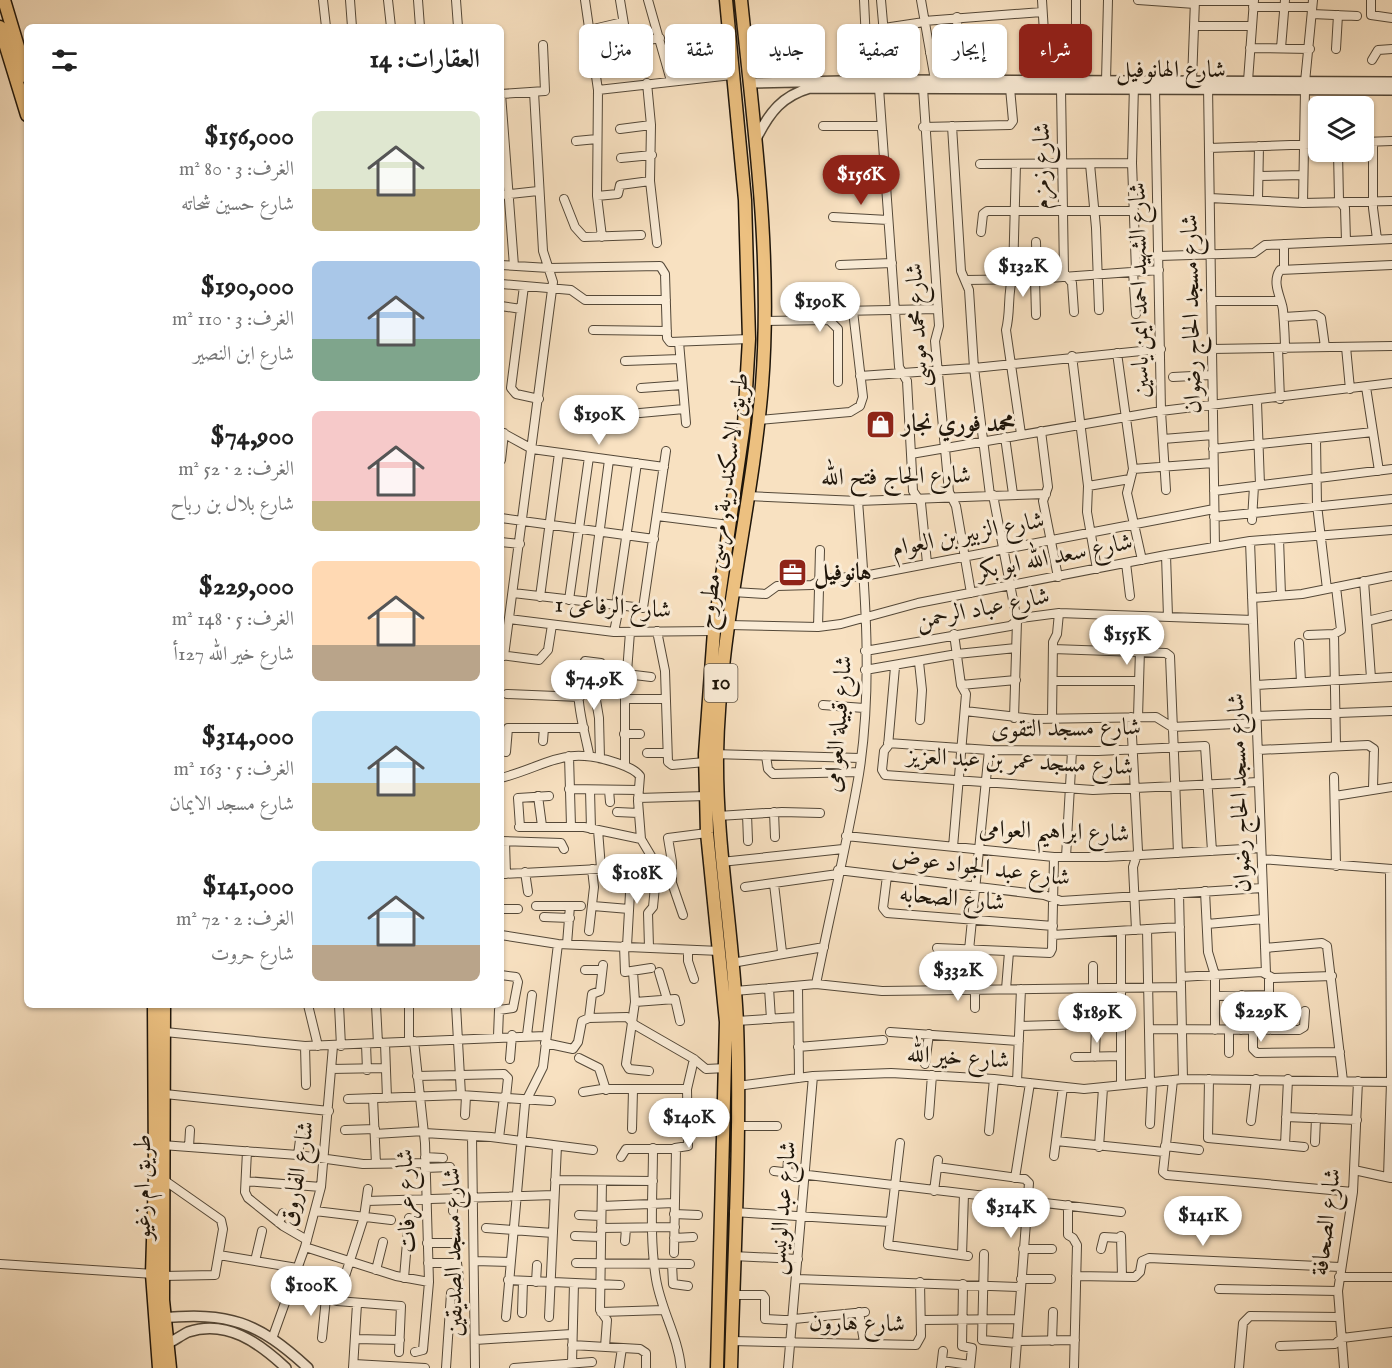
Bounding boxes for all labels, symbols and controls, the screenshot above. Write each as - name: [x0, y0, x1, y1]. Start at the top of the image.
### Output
- chip: منزل: [579, 24, 653, 78]
- chip: شقة: [665, 24, 735, 78]
- chip: جديد: [747, 24, 825, 78]
- chip: تصفية: [837, 24, 920, 78]
- chip: إيجار: [932, 24, 1007, 78]
- chip: شراء: [1019, 24, 1092, 78]
- text: العقارات: 14: [369, 43, 480, 76]
- icon: filters: [48, 44, 81, 77]
- street label: شارع الهانوفيل: [1116, 55, 1226, 89]
- map controls: [1308, 96, 1374, 162]
- button: layers: [1308, 96, 1374, 162]
- text: $156,000: [204, 120, 294, 153]
- street label: شارع زمزم: [1027, 123, 1062, 209]
- icon: home: [360, 135, 432, 207]
- pin: $156K: [819, 155, 903, 206]
- text: الغرف: 3 · 80 m²: [179, 157, 294, 182]
- text: $156K: [837, 162, 885, 187]
- street label: شارع الشهيد احمد ايمن ياسين: [1123, 182, 1160, 398]
- text: شارع حسين شحاته: [181, 192, 294, 217]
- street label: شارع مسجد الحاج رضوان: [1175, 214, 1213, 414]
- pin: $132K: [981, 247, 1065, 298]
- text: $132K: [998, 254, 1048, 279]
- street label: شارع محمد موسى: [899, 262, 940, 388]
- text: $190,000: [201, 270, 294, 303]
- pin: $190K: [778, 282, 862, 333]
- icon: home: [360, 285, 432, 357]
- text: $190K: [794, 289, 846, 314]
- text: الغرف: 3 · 110 m²: [172, 307, 294, 332]
- text: شارع ابن النصير: [193, 342, 294, 367]
- street label: طريق الاسكندرية, مرسى مطروح: [691, 370, 761, 632]
- pin: $190K: [557, 395, 641, 446]
- text: $190K: [573, 402, 625, 427]
- shop icon: محمد فوري نجار: [865, 408, 897, 440]
- place label: محمد فوري نجار: [899, 409, 1015, 442]
- text: $74,900: [210, 420, 294, 453]
- icon: home: [360, 435, 432, 507]
- street label: شارع الحاج فتح الله: [821, 455, 971, 498]
- text: الغرف: 2 · 52 m²: [178, 457, 294, 482]
- text: شارع بلال بن رباح: [170, 492, 294, 517]
- street label: شارع الزبير بن العوام: [889, 505, 1048, 569]
- street label: شارع سعد الله ابو بكر: [971, 522, 1136, 591]
- office icon: هانوفيل: [777, 557, 809, 589]
- place label: هانوفيل: [814, 558, 872, 589]
- text: $229,000: [199, 570, 294, 603]
- street label: شارع عباد الرحمن: [914, 581, 1053, 640]
- icon: home: [360, 585, 432, 657]
- street label: شارع الرفاعى 1: [554, 589, 672, 630]
- text: الغرف: 5 · 148 m²: [172, 607, 294, 632]
- pin: $155K: [1085, 615, 1169, 666]
- text: $155K: [1103, 622, 1151, 647]
- text: شارع خير الله 127أ: [173, 642, 294, 667]
- street label: شارع قبيلة العوامى: [818, 654, 863, 794]
- pin: $74.9K: [545, 660, 643, 711]
- road number: 10: [704, 664, 738, 702]
- text: $74.9K: [565, 667, 623, 692]
- street label: شارع مسجد الحاج رضوان: [1221, 693, 1263, 893]
- street label: شارع مسجد التقوى: [991, 712, 1141, 749]
- text: $314,000: [202, 720, 294, 753]
- icon: home: [360, 735, 432, 807]
- street label: شارع مسجد عمر بن عبد العزيز: [903, 740, 1134, 786]
- text: الغرف: 5 · 163 m²: [174, 757, 294, 782]
- text: شارع مسجد الايمان: [169, 792, 294, 817]
- street label: شارع ابراهيم العوامى: [978, 814, 1130, 857]
- street label: شارع عبد الجواد عوض: [890, 842, 1072, 897]
- pin: $108K: [595, 854, 679, 905]
- text: $108K: [612, 861, 662, 886]
- text: $141,000: [202, 870, 294, 903]
- street label: شارع الصحابه: [898, 879, 1006, 922]
- icon: home: [360, 885, 432, 957]
- text: الغرف: 2 · 72 m²: [176, 907, 294, 932]
- text: شارع حروت: [211, 942, 294, 967]
- pin: $332K: [916, 951, 1000, 1002]
- text: $332K: [933, 958, 983, 983]
- pin: $229K: [1219, 992, 1303, 1043]
- pin: $189K: [1055, 993, 1139, 1044]
- text: $229K: [1234, 999, 1288, 1024]
- text: $189K: [1072, 1000, 1122, 1025]
- street label: شارع خير الله: [905, 1034, 1011, 1080]
- pin: $140K: [647, 1098, 731, 1149]
- text: $140K: [663, 1105, 715, 1130]
- street label: شارع الفاروق: [273, 1119, 325, 1230]
- street label: طريق ام زغيو: [128, 1134, 163, 1242]
- street label: شارع عبد الونيس: [762, 1140, 807, 1277]
- street label: شارع عرفات: [390, 1148, 427, 1254]
- street label: شارع الصحافة: [1305, 1166, 1352, 1278]
- street label: شارع مسجد الصديقين: [437, 1167, 474, 1337]
- pin: $314K: [969, 1188, 1053, 1239]
- text: $314K: [986, 1195, 1036, 1220]
- pin: $141K: [1161, 1196, 1245, 1247]
- text: $141K: [1178, 1203, 1228, 1228]
- pin: $100K: [269, 1266, 353, 1317]
- text: $100K: [285, 1273, 337, 1298]
- street label: شارع هارون: [809, 1308, 905, 1343]

